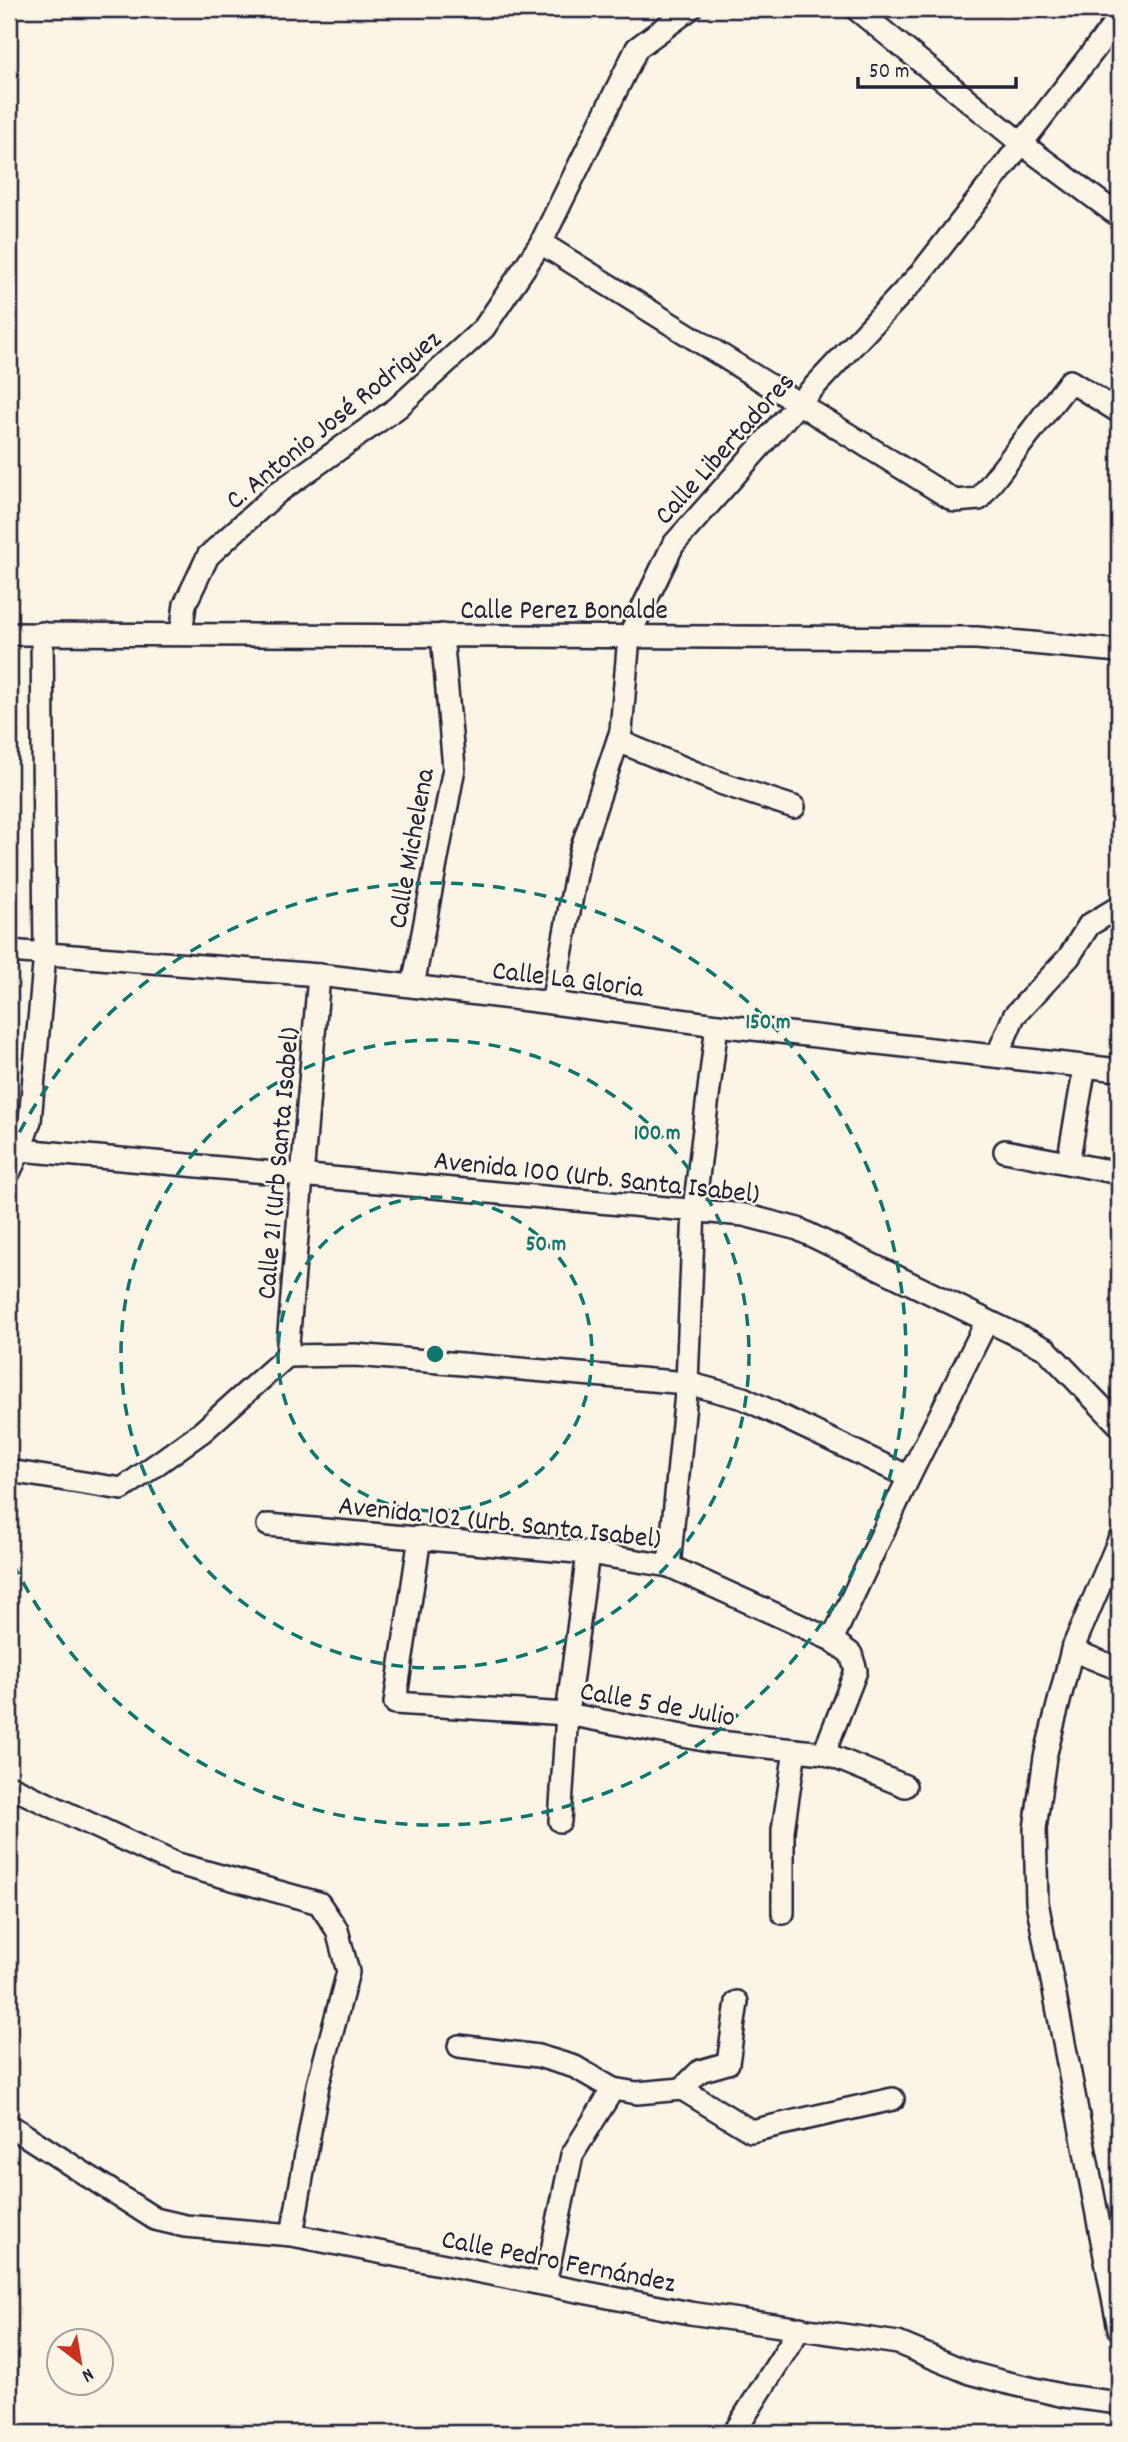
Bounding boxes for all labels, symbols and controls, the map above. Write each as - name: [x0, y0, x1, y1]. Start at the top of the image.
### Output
- scale bar: [858, 46, 1016, 90]
- text: 50 m: [869, 58, 909, 88]
- street label: C. Antonio José Rodriguez: [219, 322, 452, 522]
- street label: Calle Libertadores: [647, 365, 806, 536]
- street label: Calle Perez Bonalde: [460, 593, 668, 633]
- street label: Calle Michelena: [380, 765, 448, 932]
- street label: Calle La Gloria: [490, 953, 646, 1011]
- text: 150 m: [745, 1009, 791, 1039]
- street label: Calle 21 (Urb Santa Isabel): [249, 1026, 313, 1301]
- text: 100 m: [634, 1120, 680, 1150]
- street label: Avenida 100 (Urb. Santa Isabel): [432, 1143, 761, 1217]
- text: 50 m: [526, 1231, 566, 1261]
- centre of rings: [423, 1342, 447, 1366]
- street label: Avenida 102 (Urb. Santa Isabel): [336, 1488, 663, 1562]
- street label: Calle 5 de Julio: [576, 1674, 738, 1740]
- street label: Calle Pedro Fernández: [438, 2222, 679, 2306]
- north arrow: [46, 2326, 116, 2396]
- text: N: [76, 2360, 98, 2388]

